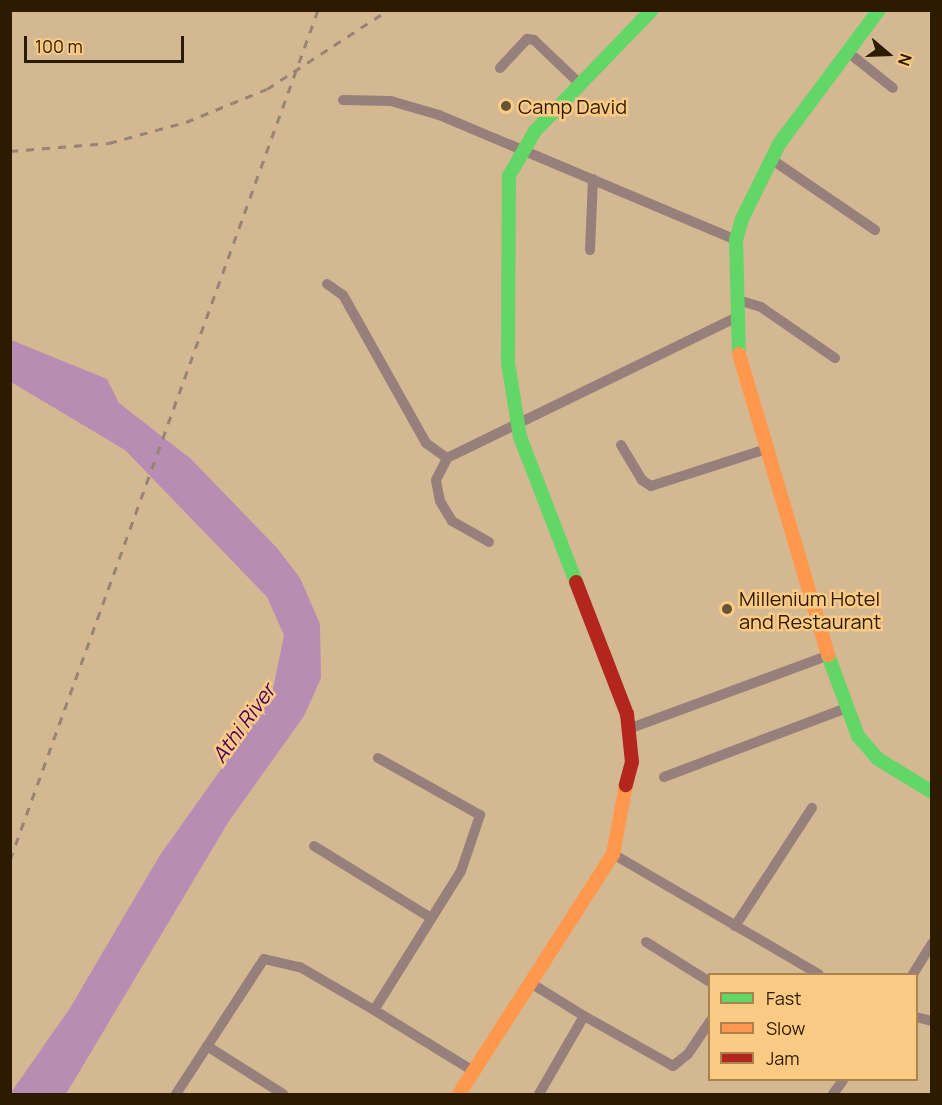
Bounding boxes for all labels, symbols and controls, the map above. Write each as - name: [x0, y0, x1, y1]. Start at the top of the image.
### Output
- scale bar: [27, 24, 188, 62]
- north arrow: [858, 24, 918, 84]
- text: 100 m: [35, 34, 83, 58]
- text: N: [893, 51, 917, 69]
- place label: Camp David: [518, 94, 627, 118]
- marker: Camp David: [499, 99, 513, 113]
- place label: Millenium Hotel and Restaurant: [739, 586, 881, 633]
- marker: Millenium Hotel and Restaurant: [720, 602, 734, 616]
- water label: Athi River: [206, 679, 280, 767]
- legend: [708, 973, 918, 1081]
- text: Fast: [766, 986, 801, 1010]
- text: Slow: [766, 1016, 805, 1040]
- text: Jam: [766, 1046, 800, 1070]

